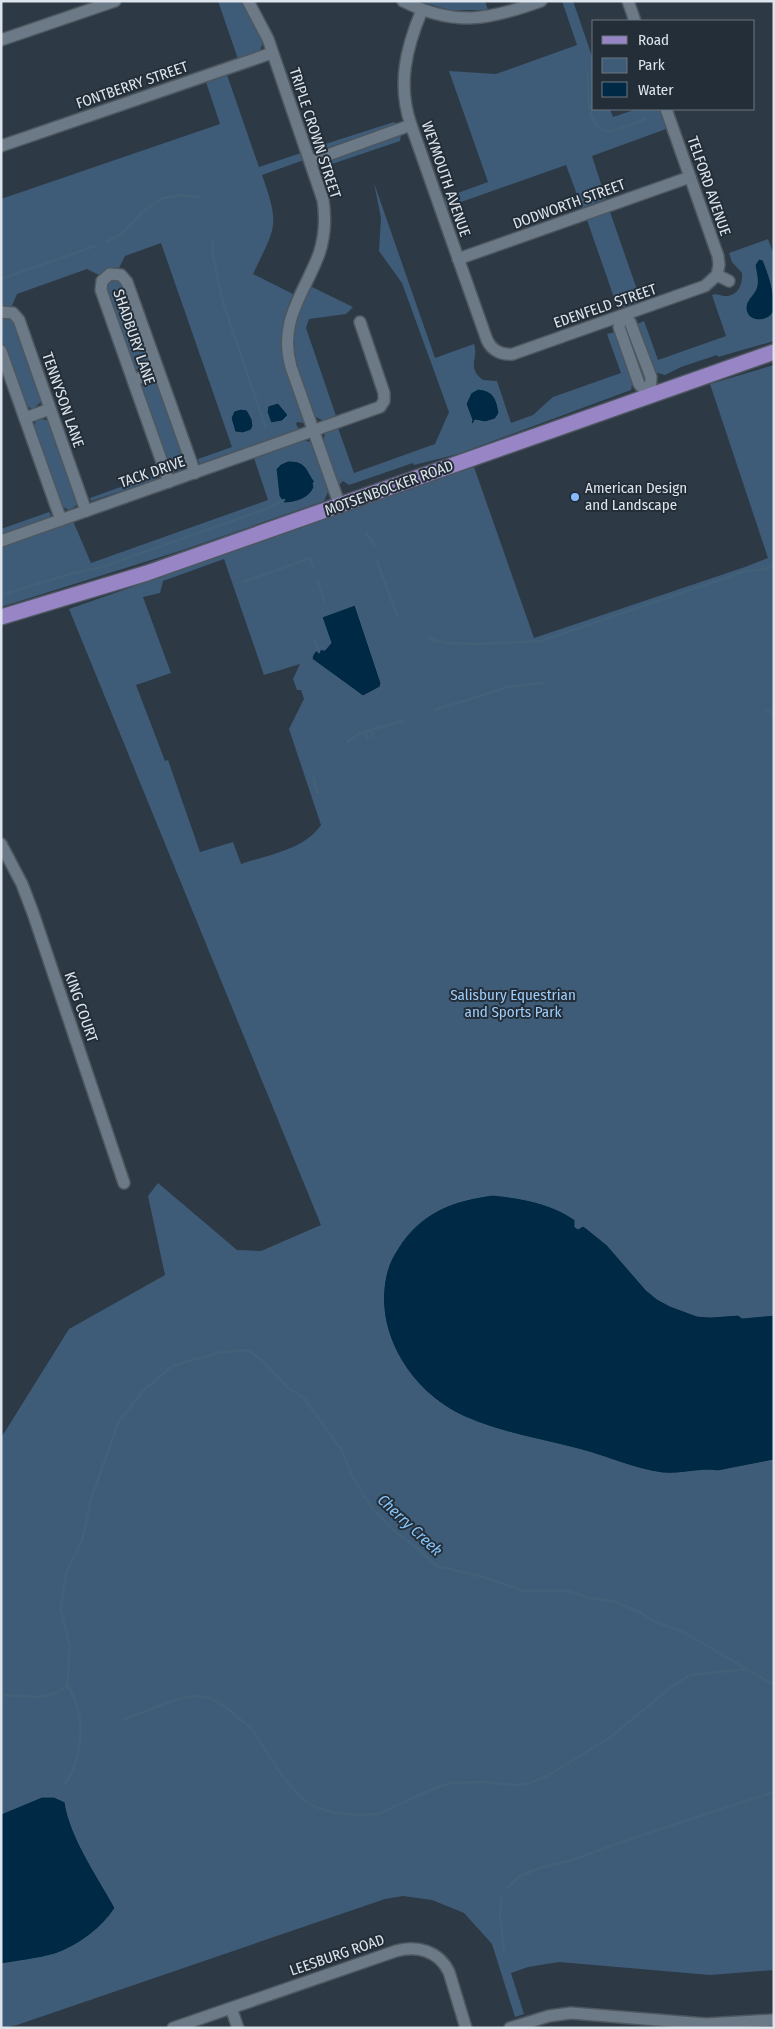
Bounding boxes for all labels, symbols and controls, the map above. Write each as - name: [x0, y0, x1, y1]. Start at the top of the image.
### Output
- legend: [592, 20, 755, 110]
- text: Road: [638, 31, 669, 49]
- text: Park: [638, 56, 665, 74]
- street label: FONTBERRY STREET: [74, 57, 190, 113]
- street label: TRIPLE CROWN STREET: [285, 65, 345, 201]
- text: Water: [638, 81, 674, 99]
- street label: WEYMOUTH AVENUE: [418, 119, 474, 239]
- street label: TELFORD AVENUE: [684, 134, 734, 238]
- street label: DODWORTH STREET: [510, 175, 628, 233]
- street label: EDENFELD STREET: [551, 280, 659, 332]
- street label: SHADBURY LANE: [109, 287, 159, 387]
- street label: TENNYSON LANE: [38, 350, 88, 450]
- street label: TACK DRIVE: [117, 452, 187, 492]
- street label: MOTSENBOCKER ROAD: [322, 456, 456, 520]
- place label: American Design and Landscape: [585, 479, 687, 514]
- marker: American Design and Landscape: [569, 491, 581, 503]
- street label: KING COURT: [61, 969, 101, 1045]
- park label: Salisbury Equestrian and Sports Park: [450, 986, 576, 1021]
- water label: Cherry Creek: [374, 1490, 446, 1560]
- street label: LEESBURG ROAD: [287, 1930, 387, 1980]

